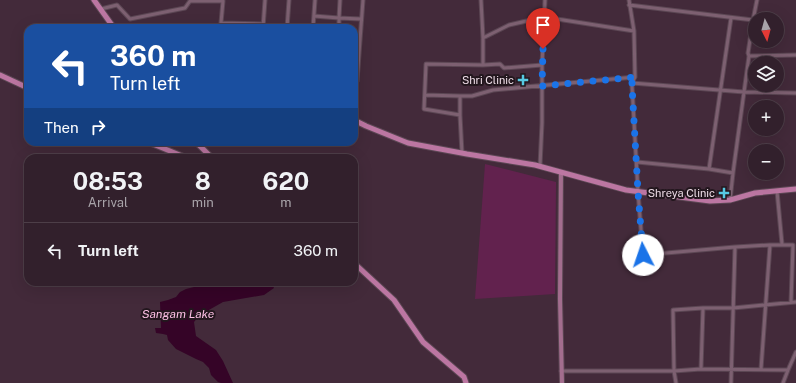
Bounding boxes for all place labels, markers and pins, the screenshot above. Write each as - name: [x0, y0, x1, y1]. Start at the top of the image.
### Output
- pin: [526, 8, 560, 49]
- place label: Shri Clinic: [462, 74, 514, 86]
- marker: Shri Clinic: [517, 74, 529, 86]
- place label: Shreya Clinic: [648, 187, 715, 199]
- marker: Shreya Clinic: [718, 187, 730, 199]

